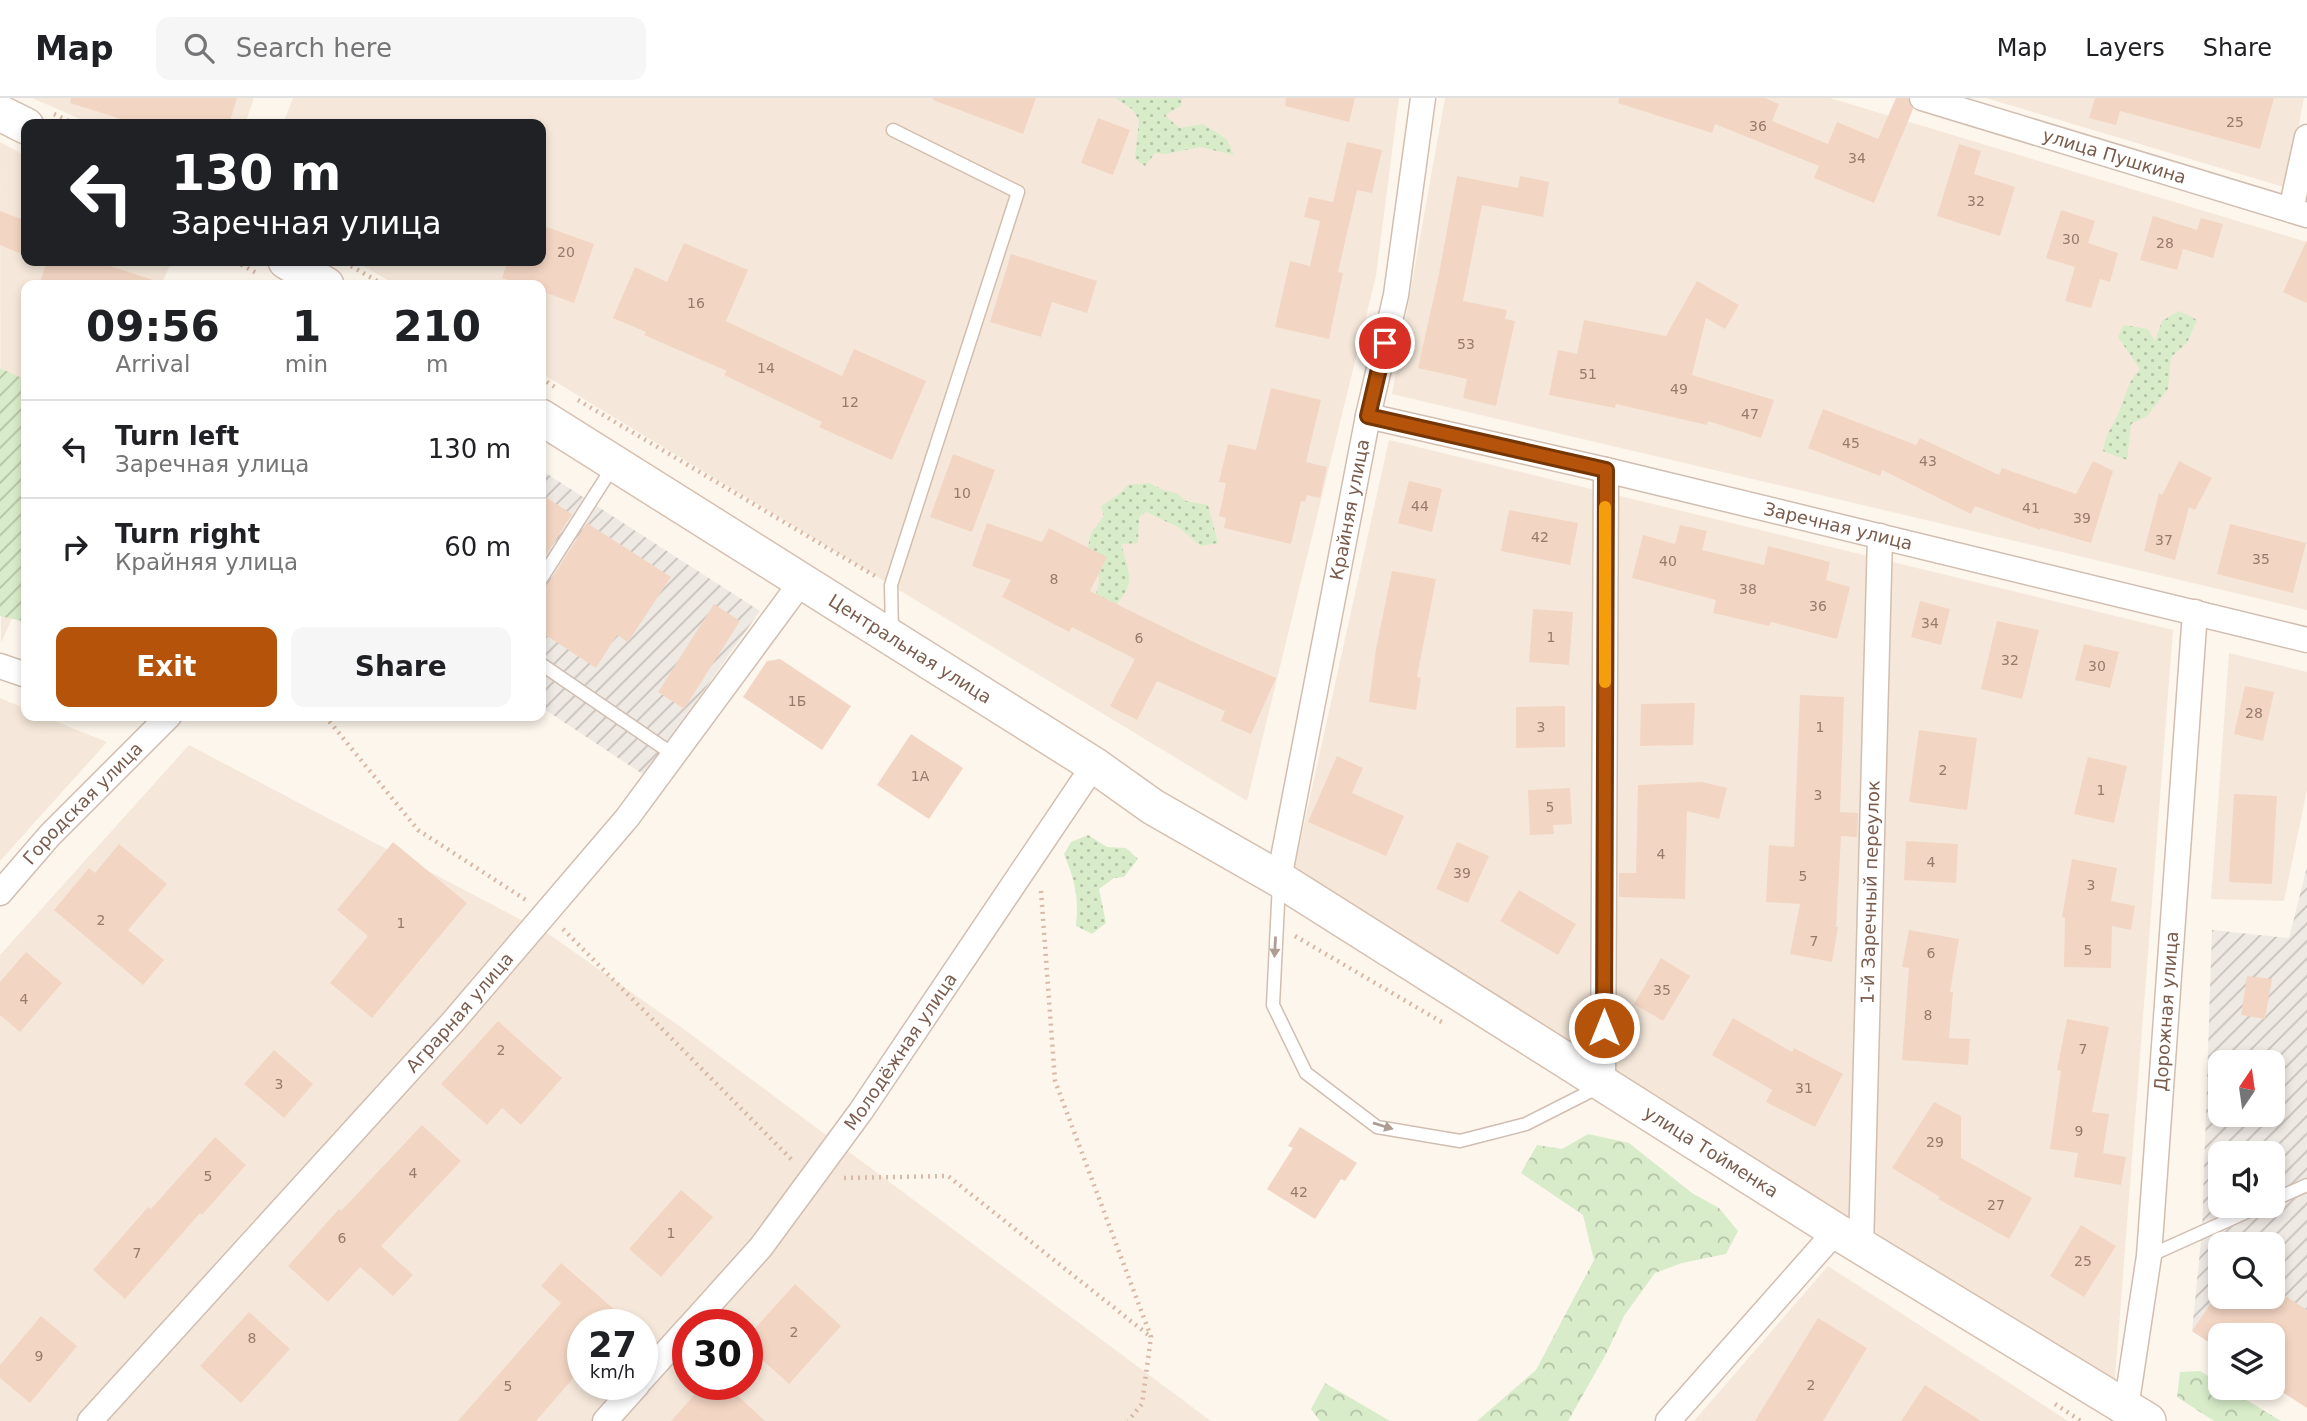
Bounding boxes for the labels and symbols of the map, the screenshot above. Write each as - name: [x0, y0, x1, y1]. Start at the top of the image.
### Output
- house number: 25: [2226, 114, 2244, 130]
- house number: 36: [1749, 118, 1767, 134]
- street label: улица Пушкина: [2040, 124, 2189, 188]
- house number: 34: [1848, 150, 1866, 166]
- house number: 32: [1967, 193, 1985, 209]
- house number: 30: [2062, 231, 2080, 247]
- house number: 28: [2156, 235, 2174, 251]
- house number: 20: [557, 244, 575, 260]
- house number: 16: [687, 295, 705, 311]
- pin: [1355, 313, 1415, 373]
- house number: 53: [1457, 336, 1475, 352]
- house number: 14: [757, 360, 775, 376]
- house number: 51: [1579, 366, 1597, 382]
- house number: 49: [1670, 381, 1688, 397]
- house number: 12: [841, 394, 859, 410]
- house number: 47: [1741, 406, 1759, 422]
- house number: 45: [1842, 435, 1860, 451]
- street label: Крайняя улица: [1326, 437, 1373, 582]
- house number: 43: [1919, 453, 1937, 469]
- house number: 10: [953, 485, 971, 501]
- house number: 44: [1411, 498, 1429, 514]
- street label: Заречная улица: [1762, 498, 1915, 554]
- house number: 41: [2022, 500, 2040, 516]
- house number: 39: [2073, 510, 2091, 526]
- house number: 42: [1531, 529, 1549, 545]
- house number: 37: [2155, 532, 2173, 548]
- house number: 35: [2252, 551, 2270, 567]
- house number: 40: [1659, 553, 1677, 569]
- house number: 8: [1050, 571, 1058, 587]
- house number: 38: [1739, 581, 1757, 597]
- street label: Центральная улица: [825, 590, 996, 708]
- house number: 36: [1809, 598, 1827, 614]
- house number: 34: [1921, 615, 1939, 631]
- house number: 1: [1547, 629, 1555, 645]
- house number: 6: [1135, 630, 1144, 646]
- house number: 32: [2001, 652, 2019, 668]
- house number: 30: [2088, 658, 2106, 674]
- house number: 1Б: [788, 693, 806, 709]
- house number: 28: [2245, 705, 2263, 721]
- house number: 3: [1537, 719, 1545, 735]
- house number: 1: [1816, 719, 1824, 735]
- street label: Городская улица: [18, 738, 147, 869]
- house number: 2: [1939, 762, 1947, 778]
- house number: 1А: [911, 768, 930, 784]
- street label: 1-й Заречный переулок: [1856, 780, 1883, 1004]
- house number: 1: [2097, 782, 2105, 798]
- house number: 3: [1814, 787, 1822, 803]
- house number: 5: [1546, 799, 1554, 815]
- house number: 4: [1657, 846, 1666, 862]
- house number: 4: [1927, 854, 1936, 870]
- house number: 39: [1453, 865, 1471, 881]
- house number: 5: [1799, 868, 1807, 884]
- house number: 3: [2087, 877, 2095, 893]
- house number: 2: [97, 912, 105, 928]
- house number: 1: [397, 915, 405, 931]
- street label: Дорожная улица: [2150, 931, 2182, 1092]
- house number: 7: [1810, 933, 1818, 949]
- one-way arrow: [1270, 937, 1281, 959]
- house number: 5: [2084, 942, 2092, 958]
- house number: 6: [1927, 945, 1936, 961]
- street label: Аграрная улица: [401, 948, 517, 1076]
- street label: Молодёжная улица: [840, 969, 961, 1134]
- house number: 35: [1653, 982, 1671, 998]
- house number: 4: [20, 991, 29, 1007]
- position arrow: [1567, 991, 1641, 1065]
- house number: 8: [1924, 1007, 1932, 1023]
- house number: 7: [2079, 1041, 2087, 1057]
- house number: 2: [497, 1042, 505, 1058]
- north arrow: [2208, 1050, 2286, 1127]
- house number: 3: [275, 1076, 283, 1092]
- house number: 31: [1795, 1080, 1813, 1096]
- street label: улица Тойменка: [1640, 1101, 1782, 1202]
- one-way arrow: [1372, 1122, 1393, 1132]
- house number: 9: [2075, 1123, 2083, 1139]
- house number: 29: [1926, 1134, 1944, 1150]
- house number: 4: [409, 1165, 418, 1181]
- house number: 5: [204, 1168, 212, 1184]
- house number: 42: [1290, 1184, 1308, 1200]
- house number: 27: [1987, 1197, 2005, 1213]
- house number: 1: [667, 1225, 675, 1241]
- house number: 6: [338, 1230, 347, 1246]
- house number: 7: [133, 1245, 141, 1261]
- house number: 25: [2074, 1253, 2092, 1269]
- speed limit sign: 30: [672, 1309, 763, 1400]
- house number: 2: [790, 1324, 798, 1340]
- house number: 8: [248, 1330, 256, 1346]
- house number: 9: [35, 1348, 43, 1364]
- house number: 2: [1807, 1377, 1815, 1393]
- house number: 5: [504, 1378, 512, 1394]

